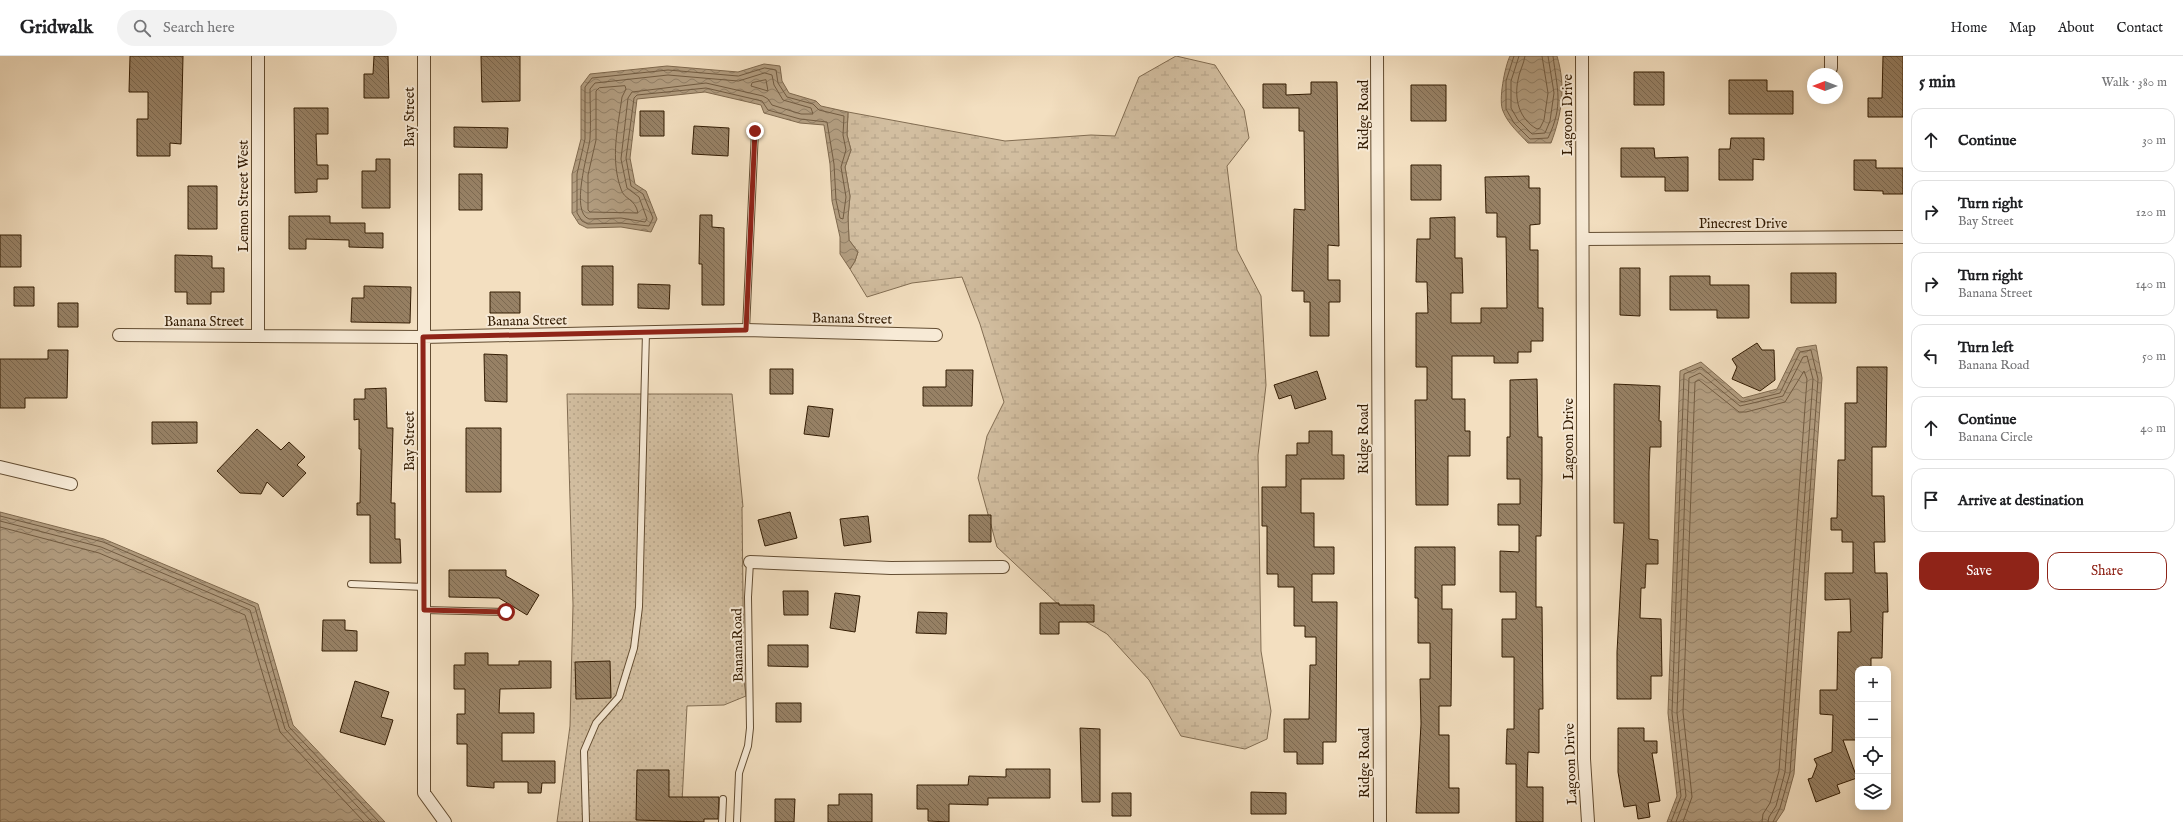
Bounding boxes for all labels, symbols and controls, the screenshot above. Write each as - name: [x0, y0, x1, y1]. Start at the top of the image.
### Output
- search box: [117, 10, 397, 46]
- text: Gridwalk: [20, 16, 93, 40]
- icon: search: [131, 17, 153, 39]
- text: Search here: [163, 18, 235, 37]
- text: Home: [1951, 19, 1987, 37]
- text: Map: [2009, 19, 2036, 37]
- text: About: [2058, 19, 2094, 37]
- text: Contact: [2116, 19, 2163, 37]
- north arrow: [1807, 68, 1843, 104]
- text: 5 min: [1919, 72, 1956, 93]
- street label: Lagoon Drive: [1559, 74, 1577, 156]
- text: Walk · 380 m: [2102, 74, 2167, 91]
- street label: Ridge Road: [1355, 79, 1373, 150]
- street label: Bay Street: [401, 87, 419, 147]
- route end: [746, 122, 764, 140]
- icon: ahead: [1920, 129, 1942, 151]
- text: Continue: [1958, 131, 2016, 150]
- text: 30 m: [2142, 132, 2166, 149]
- street label: Lemon Street West: [235, 140, 253, 252]
- text: Turn right: [1958, 194, 2023, 213]
- icon: right: [1920, 201, 1942, 223]
- text: 120 m: [2136, 204, 2166, 221]
- text: Bay Street: [1958, 213, 2014, 230]
- street label: Pinecrest Drive: [1699, 215, 1788, 233]
- text: Turn right: [1958, 266, 2023, 285]
- icon: right: [1920, 273, 1942, 295]
- text: 140 m: [2136, 276, 2166, 293]
- text: Banana Street: [1958, 285, 2032, 302]
- street label: Banana Street: [812, 309, 892, 329]
- street label: Banana Street: [487, 311, 567, 331]
- street label: Banana Street: [164, 313, 244, 331]
- text: Turn left: [1958, 338, 2014, 357]
- icon: left: [1920, 345, 1942, 367]
- text: 50 m: [2142, 348, 2166, 365]
- text: Banana Road: [1958, 357, 2030, 374]
- street label: Lagoon Drive: [1560, 398, 1578, 480]
- street label: Ridge Road: [1355, 403, 1373, 474]
- text: Continue: [1958, 410, 2016, 429]
- street label: Bay Street: [401, 411, 419, 471]
- icon: ahead: [1920, 417, 1942, 439]
- text: 40 m: [2140, 420, 2166, 437]
- text: Banana Circle: [1958, 429, 2033, 446]
- icon: arrive: [1920, 489, 1942, 511]
- text: Arrive at destination: [1958, 491, 2084, 510]
- button: Save: [1919, 552, 2039, 590]
- button: Share: [2047, 552, 2167, 590]
- route start: [497, 603, 515, 621]
- street label: BananaRoad: [728, 607, 748, 682]
- map controls: [1855, 666, 1891, 810]
- button: +: [1855, 666, 1891, 702]
- button: −: [1855, 702, 1891, 738]
- street label: Lagoon Drive: [1561, 722, 1581, 805]
- street label: Ridge Road: [1356, 727, 1374, 798]
- button: locate: [1855, 738, 1891, 774]
- button: layers: [1855, 774, 1891, 810]

